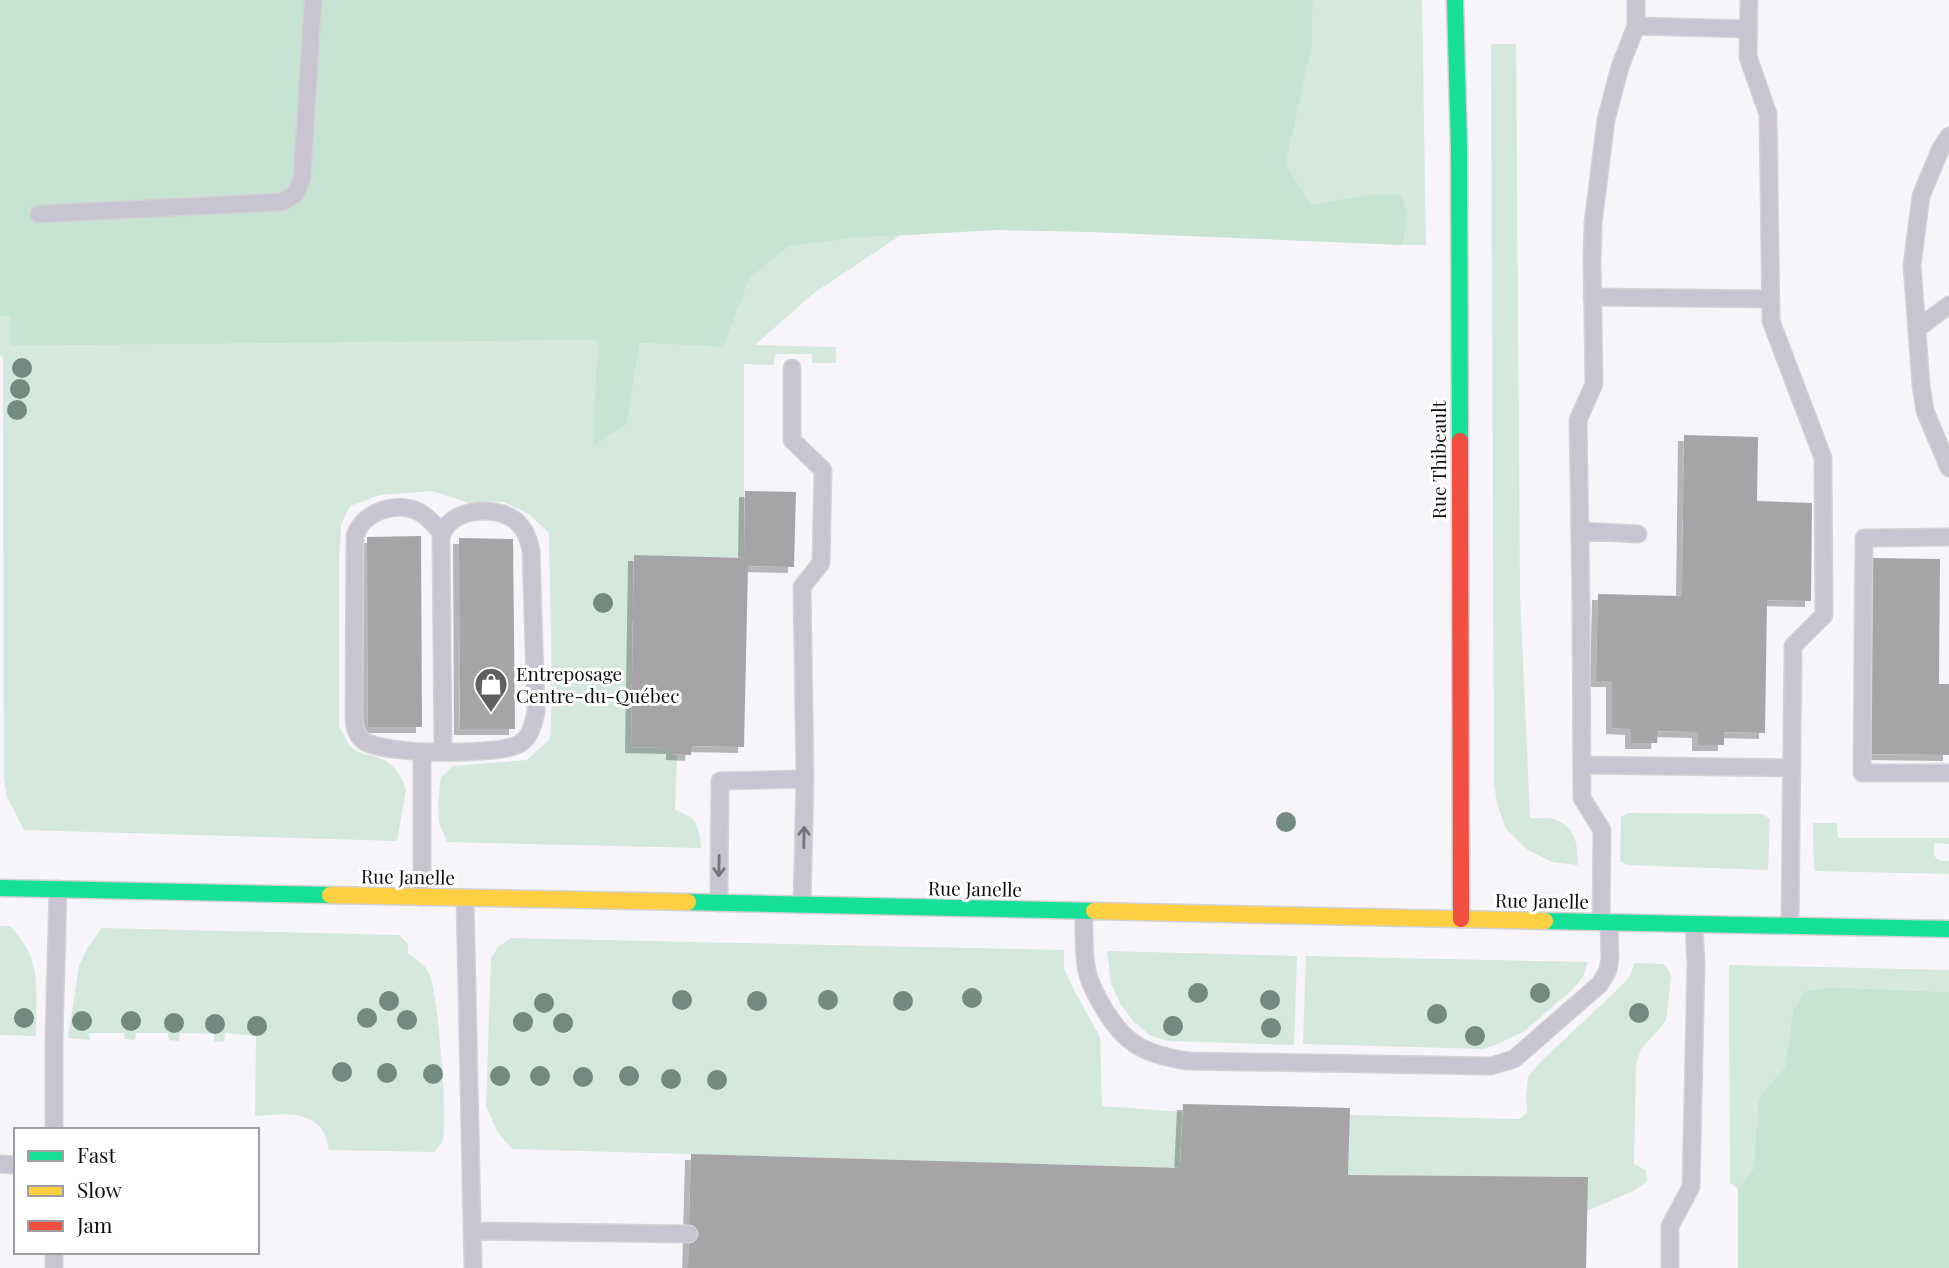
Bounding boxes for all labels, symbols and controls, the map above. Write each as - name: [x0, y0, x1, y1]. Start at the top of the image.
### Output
- street label: Rue Thibeault: [1425, 400, 1451, 519]
- place label: Entreposage Centre-du-Québec: [516, 660, 680, 708]
- shop icon: Entreposage Centre-du-Québec: [472, 665, 510, 714]
- one-way arrow: [797, 826, 810, 849]
- one-way arrow: [712, 854, 726, 877]
- street label: Rue Janelle: [361, 862, 455, 890]
- street label: Rue Janelle: [928, 874, 1022, 902]
- street label: Rue Janelle: [1495, 886, 1589, 914]
- legend: [14, 1128, 259, 1254]
- text: Fast: [77, 1140, 116, 1168]
- text: Slow: [77, 1175, 122, 1203]
- text: Jam: [76, 1210, 113, 1238]

